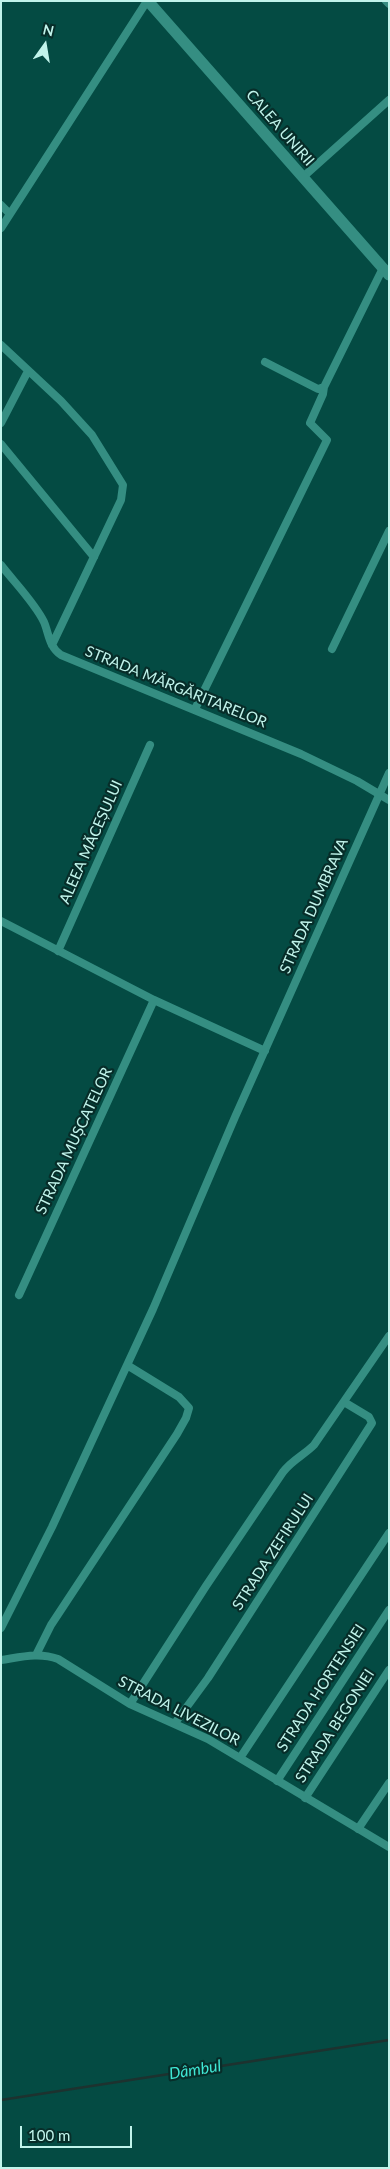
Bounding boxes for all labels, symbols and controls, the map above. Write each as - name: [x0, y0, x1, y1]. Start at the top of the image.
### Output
- north arrow: [20, 20, 70, 70]
- text: N: [41, 20, 56, 39]
- street label: CALEA UNIRII: [242, 86, 318, 170]
- street label: STRADA MĂRGĂRITARELOR: [83, 642, 269, 732]
- street label: ALEEA MĂCEȘULUI: [56, 777, 126, 907]
- street label: STRADA DUMBRAVA: [276, 836, 352, 976]
- street label: STRADA MUȘCATELOR: [32, 1065, 116, 1217]
- street label: STRADA ZEFIRULUI: [229, 1491, 317, 1613]
- street label: STRADA HORTENSIEI: [273, 1621, 369, 1755]
- street label: STRADA BEGONIEI: [292, 1666, 378, 1786]
- street label: STRADA LIVEZILOR: [115, 1673, 243, 1749]
- water label: Dâmbul: [168, 2056, 222, 2084]
- scale bar: [22, 2116, 135, 2148]
- text: 100 m: [28, 2126, 70, 2144]

